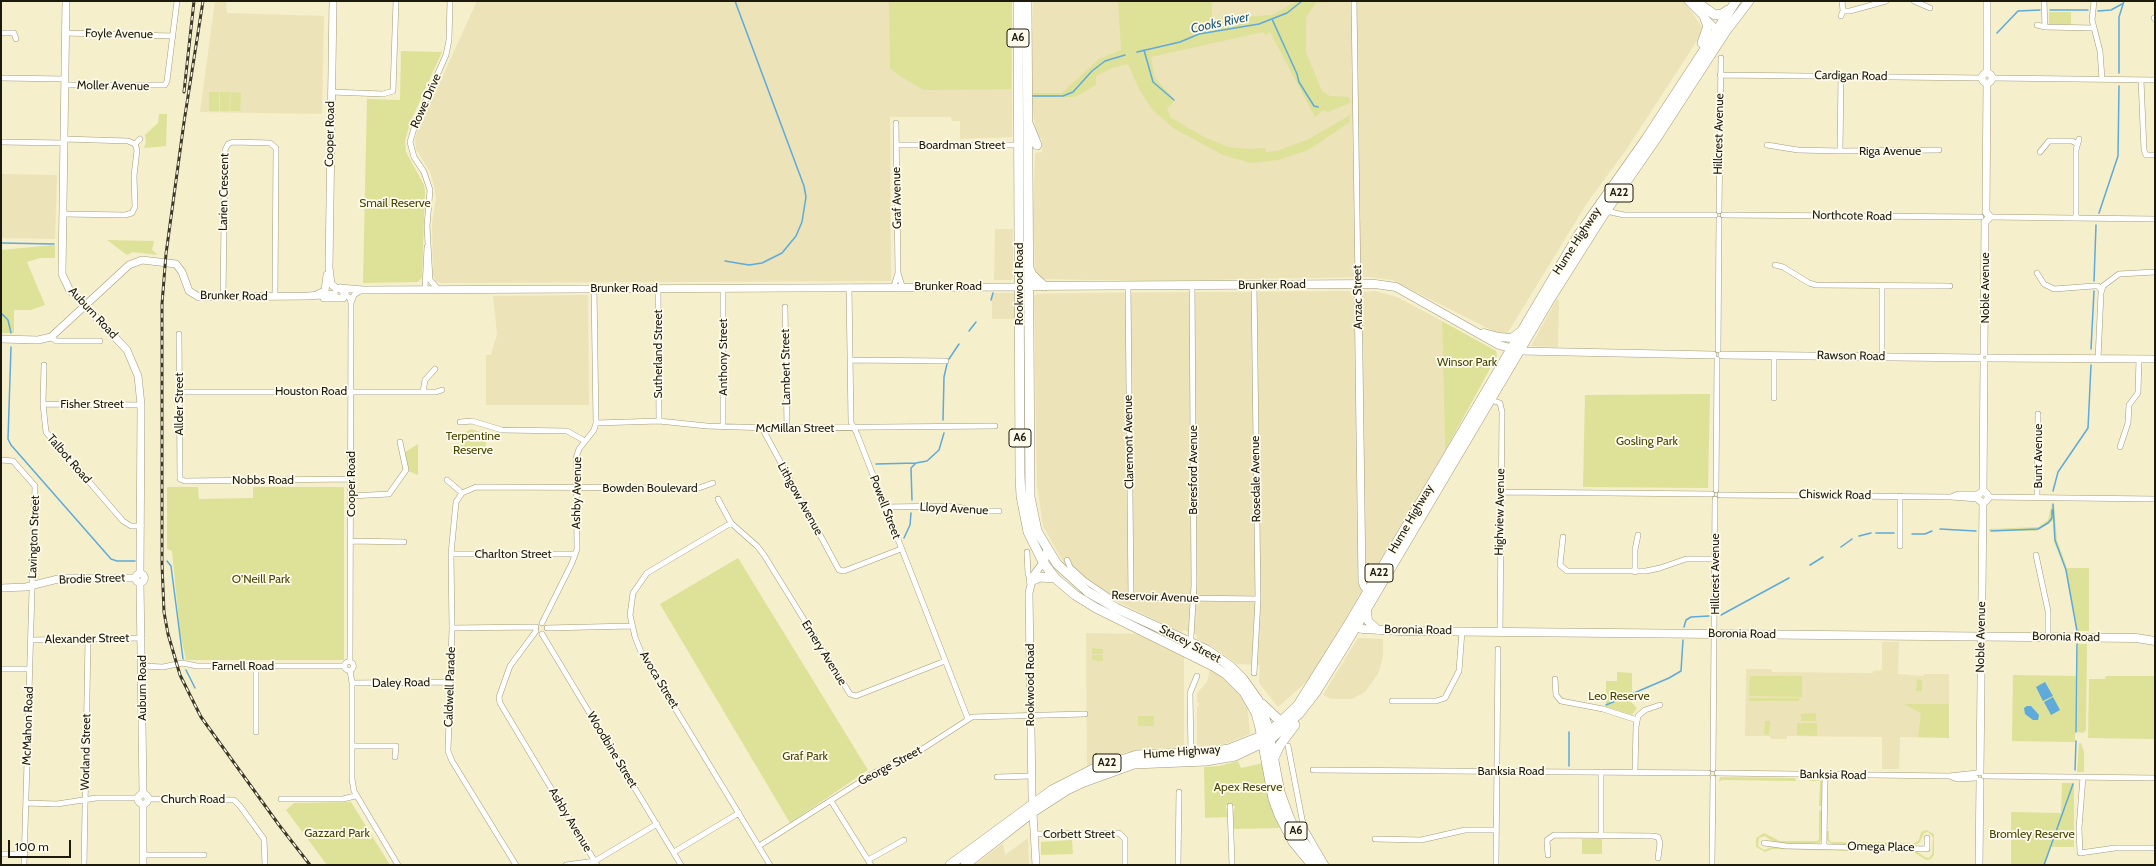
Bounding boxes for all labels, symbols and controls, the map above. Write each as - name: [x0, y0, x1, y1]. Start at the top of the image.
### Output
- water label: Cooks River: [1189, 9, 1251, 37]
- street label: Foyle Avenue: [85, 26, 153, 42]
- road number: A6: [1007, 29, 1029, 47]
- street label: Cardigan Road: [1814, 68, 1888, 84]
- street label: Rowe Drive: [408, 72, 444, 130]
- street label: Moller Avenue: [77, 78, 149, 94]
- street label: Hillcrest Avenue: [1711, 93, 1727, 175]
- street label: Cooper Road: [322, 101, 338, 167]
- street label: Boardman Street: [919, 138, 1005, 152]
- street label: Riga Avenue: [1859, 144, 1921, 158]
- street label: Larien Crescent: [216, 153, 232, 231]
- street label: Graf Avenue: [889, 167, 905, 229]
- road number: A22: [1605, 184, 1633, 202]
- park label: Smail Reserve: [359, 196, 431, 210]
- street label: Hume Highway: [1550, 205, 1604, 277]
- street label: Northcote Road: [1812, 208, 1892, 224]
- street label: Rookwood Road: [1012, 243, 1026, 325]
- street label: Noble Avenue: [1978, 252, 1992, 324]
- street label: Anzac Street: [1350, 265, 1366, 329]
- street label: Brunker Road: [1238, 277, 1306, 293]
- street label: Brunker Road: [914, 279, 982, 293]
- street label: Brunker Road: [590, 281, 658, 295]
- street label: Auburn Road: [65, 284, 121, 342]
- street label: Brunker Road: [200, 288, 268, 304]
- street label: Sutherland Street: [651, 309, 665, 399]
- street label: Anthony Street: [716, 318, 730, 396]
- street label: Lambert Street: [778, 329, 794, 405]
- street label: Rawson Road: [1817, 348, 1885, 364]
- park label: Winsor Park: [1437, 355, 1497, 369]
- street label: Allder Street: [172, 372, 186, 436]
- street label: Houston Road: [275, 384, 347, 398]
- street label: Claremont Avenue: [1121, 395, 1137, 489]
- street label: Fisher Street: [60, 397, 124, 411]
- street label: McMillan Street: [756, 421, 834, 435]
- street label: Bunt Avenue: [2031, 424, 2045, 488]
- street label: Beresford Avenue: [1186, 425, 1200, 515]
- park label: Terpentine Reserve: [446, 429, 500, 457]
- road number: A6: [1009, 429, 1031, 447]
- street label: Talbot Road: [44, 432, 94, 486]
- park label: Gosling Park: [1616, 434, 1678, 448]
- street label: Rosedale Avenue: [1248, 435, 1264, 523]
- street label: Cooper Road: [344, 451, 358, 517]
- street label: Ashby Avenue: [569, 457, 585, 529]
- street label: Lithgow Avenue: [774, 460, 826, 538]
- street label: Highview Avenue: [1492, 468, 1508, 556]
- street label: Nobbs Road: [232, 473, 294, 487]
- street label: Powell Street: [866, 473, 904, 541]
- street label: Bowden Boulevard: [602, 481, 698, 495]
- street label: Hume Highway: [1385, 482, 1437, 556]
- street label: Chiswick Road: [1799, 487, 1871, 503]
- street label: Lavington Street: [25, 495, 43, 579]
- street label: Lloyd Avenue: [919, 500, 989, 518]
- street label: Hillcrest Avenue: [1708, 533, 1722, 615]
- street label: Charlton Street: [474, 547, 552, 561]
- road number: A22: [1365, 564, 1393, 582]
- street label: Brodie Street: [59, 571, 125, 587]
- park label: O'Neill Park: [232, 572, 290, 586]
- street label: Reservoir Avenue: [1111, 588, 1199, 606]
- street label: Noble Avenue: [1973, 601, 1989, 673]
- street label: Emery Avenue: [798, 618, 850, 688]
- street label: Stacey Street: [1157, 622, 1223, 666]
- street label: Boronia Road: [1384, 622, 1452, 638]
- street label: Boronia Road: [1708, 626, 1776, 642]
- street label: Boronia Road: [2032, 629, 2100, 645]
- street label: Alexander Street: [45, 631, 129, 647]
- street label: Rookwood Road: [1023, 644, 1037, 726]
- street label: Caldwell Parade: [441, 647, 459, 727]
- street label: Avoca Street: [636, 649, 682, 711]
- street label: Auburn Road: [135, 655, 149, 721]
- street label: Farnell Road: [212, 659, 274, 673]
- street label: Daley Road: [372, 675, 430, 691]
- street label: McMahon Road: [19, 686, 37, 766]
- park label: Leo Reserve: [1588, 689, 1650, 703]
- street label: Woodbine Street: [584, 709, 640, 791]
- street label: Worland Street: [78, 713, 94, 791]
- street label: Hume Highway: [1143, 742, 1221, 762]
- street label: George Street: [856, 743, 924, 789]
- park label: Graf Park: [782, 749, 828, 763]
- road number: A22: [1093, 754, 1121, 772]
- street label: Banksia Road: [1477, 764, 1545, 778]
- street label: Banksia Road: [1799, 767, 1867, 783]
- park label: Apex Reserve: [1214, 780, 1282, 794]
- street label: Ashby Avenue: [545, 785, 595, 855]
- street label: Church Road: [161, 792, 225, 806]
- road number: A6: [1285, 822, 1307, 840]
- park label: Gazzard Park: [304, 826, 370, 840]
- street label: Corbett Street: [1043, 827, 1115, 841]
- park label: Bromley Reserve: [1989, 827, 2075, 841]
- scale bar: [10, 832, 73, 858]
- text: 100 m: [15, 839, 49, 854]
- street label: Omega Place: [1847, 839, 1915, 855]

